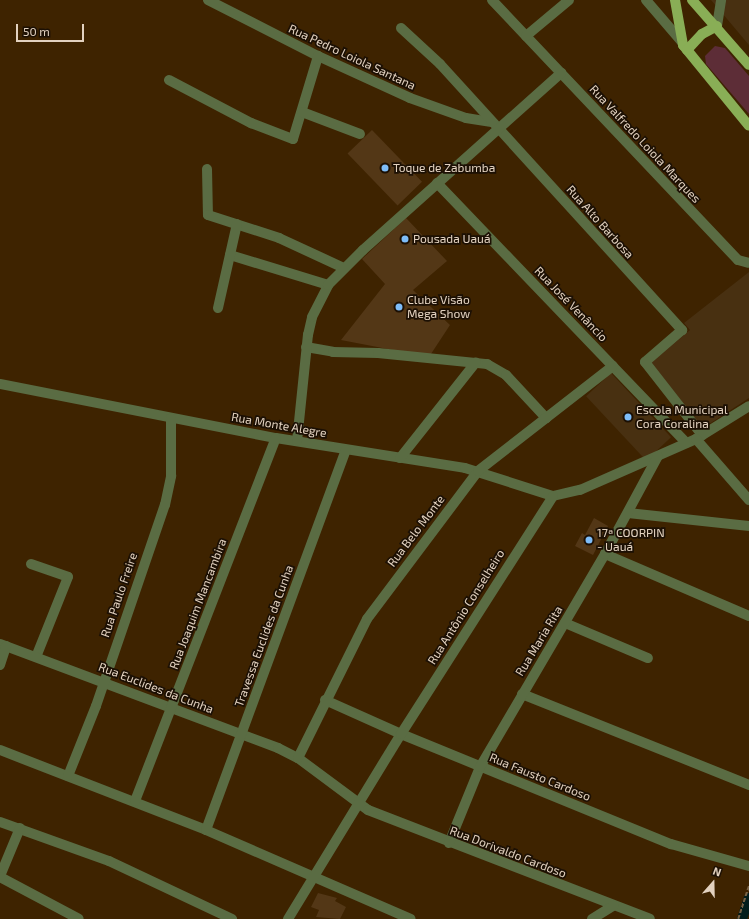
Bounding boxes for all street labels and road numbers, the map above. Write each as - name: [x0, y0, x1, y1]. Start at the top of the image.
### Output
- street label: Rua Pedro Loiola Santana: [286, 21, 418, 93]
- street label: Rua Valfredo Loiola Marques: [586, 82, 704, 206]
- street label: Rua Alto Barbosa: [563, 182, 637, 262]
- street label: Rua José Venâncio: [531, 263, 611, 345]
- street label: Rua Monte Alegre: [230, 410, 328, 440]
- street label: Rua Belo Monte: [384, 492, 448, 570]
- street label: Rua Joaquim Mancambira: [166, 536, 230, 672]
- street label: Rua Antônio Conselheiro: [425, 547, 507, 667]
- street label: Rua Paulo Freire: [98, 551, 140, 639]
- street label: Travessa Euclides da Cunha: [232, 563, 296, 709]
- street label: Rua Maria Rita: [512, 603, 566, 679]
- street label: Rua Euclides da Cunha: [97, 659, 215, 717]
- street label: Rua Fausto Cardoso: [487, 750, 593, 804]
- street label: Rua Dorivaldo Cardoso: [448, 823, 568, 881]

